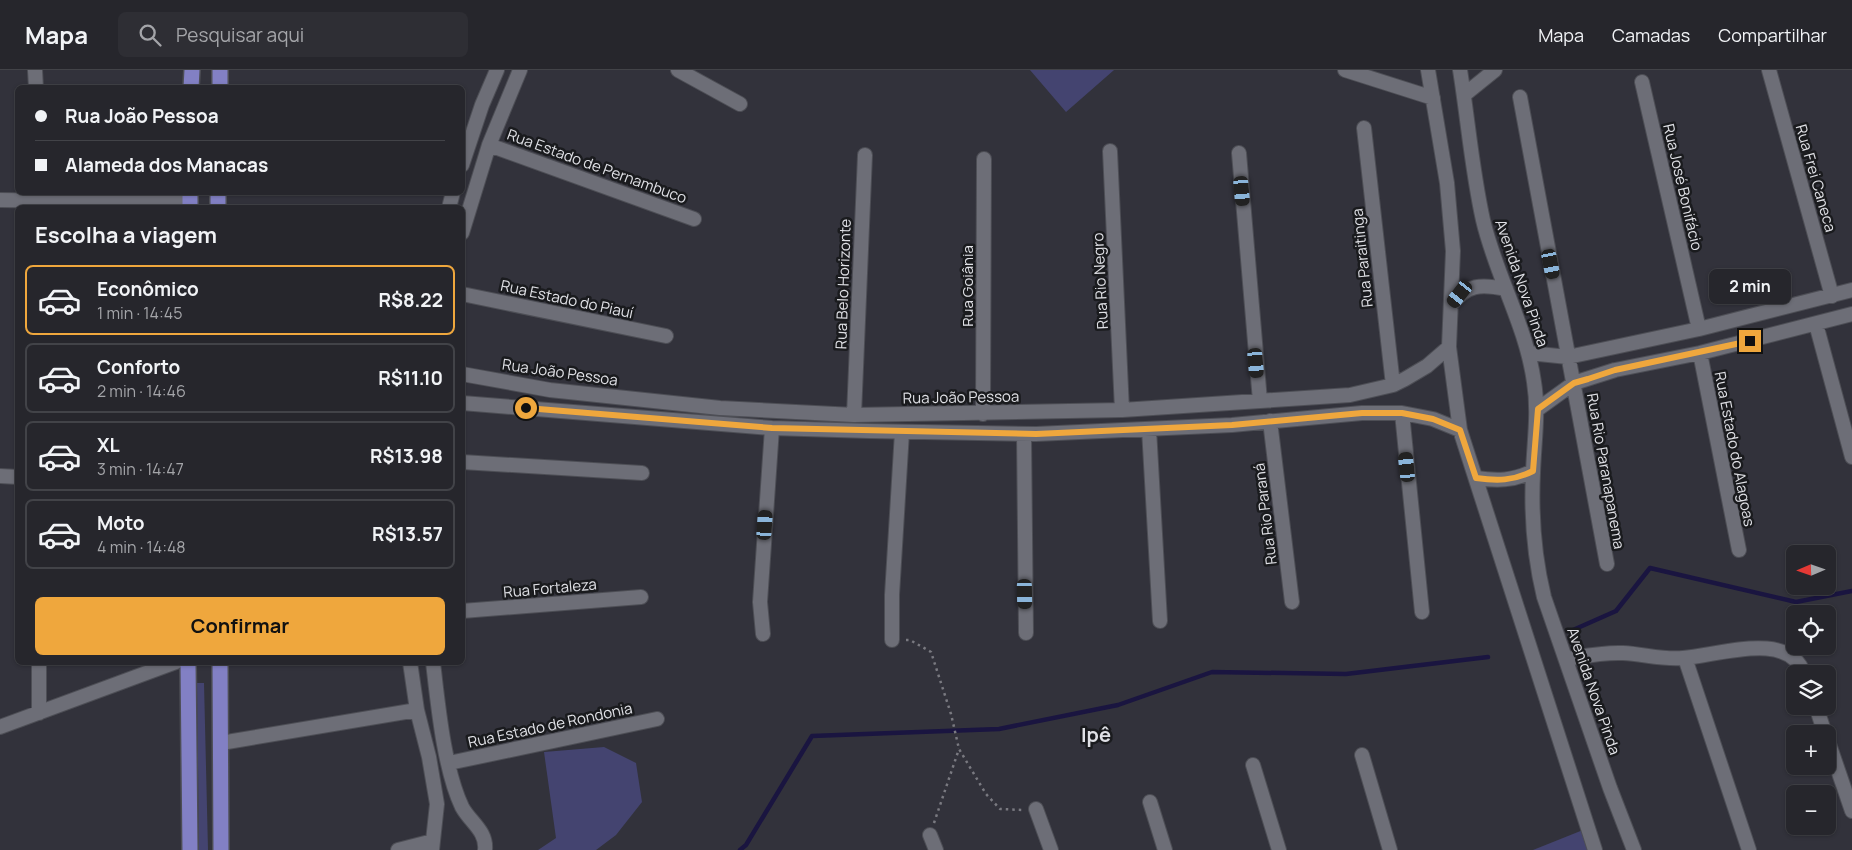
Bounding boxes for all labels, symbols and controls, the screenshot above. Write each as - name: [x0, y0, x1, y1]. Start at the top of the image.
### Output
- search box: [118, 12, 468, 57]
- text: Mapa: [25, 18, 88, 51]
- icon: search: [136, 21, 164, 49]
- text: Pesquisar aqui: [176, 22, 304, 48]
- text: Mapa: [1538, 23, 1584, 47]
- text: Camadas: [1612, 23, 1690, 47]
- text: Compartilhar: [1718, 23, 1827, 47]
- text: Rua João Pessoa: [65, 103, 219, 129]
- street label: Rua José Bonifácio: [1658, 122, 1708, 253]
- street label: Rua Frei Caneca: [1791, 122, 1841, 234]
- street label: Rua Estado de Pernambuco: [504, 124, 690, 208]
- text: Alameda dos Manacas: [65, 152, 268, 178]
- car: [1233, 175, 1250, 207]
- street label: Rua Paraitinga: [1346, 208, 1378, 308]
- street label: Avenida Nova Pinda: [1490, 217, 1554, 349]
- street label: Rua Belo Horizonte: [830, 218, 856, 350]
- text: Escolha a viagem: [35, 220, 217, 250]
- street label: Rua Rio Negro: [1087, 232, 1113, 330]
- street label: Rua Goiânia: [957, 245, 978, 327]
- car: [1540, 248, 1561, 280]
- callout: 2 min: [1709, 268, 1791, 304]
- street label: Rua Estado do Piauí: [499, 275, 636, 323]
- text: 2 min: [1729, 275, 1771, 297]
- text: Econômico: [97, 276, 199, 302]
- icon: car: [37, 278, 82, 323]
- car: [1444, 278, 1475, 310]
- text: R$8.22: [378, 287, 443, 313]
- text: 1 min · 14:45: [97, 302, 182, 324]
- route end: [1739, 330, 1761, 352]
- car: [1247, 347, 1264, 379]
- street label: Rua João Pessoa: [501, 353, 619, 391]
- text: Conforto: [97, 354, 180, 380]
- icon: car: [37, 356, 82, 401]
- text: R$11.10: [378, 365, 443, 391]
- street label: Rua Estado do Alagoas: [1710, 370, 1760, 528]
- text: 2 min · 14:46: [97, 380, 186, 402]
- street label: Rua João Pessoa: [903, 385, 1019, 409]
- street label: Rua Rio Paranapanema: [1582, 391, 1630, 551]
- route start: [515, 397, 537, 419]
- text: XL: [97, 432, 120, 458]
- icon: car: [37, 434, 82, 479]
- text: R$13.98: [370, 443, 443, 469]
- car: [1397, 451, 1416, 483]
- text: 3 min · 14:47: [97, 458, 184, 480]
- street label: Rua Rio Paraná: [1248, 462, 1282, 566]
- text: Moto: [97, 510, 144, 536]
- car: [756, 510, 773, 540]
- icon: car: [37, 512, 82, 557]
- text: R$13.57: [372, 521, 443, 547]
- text: 4 min · 14:48: [97, 536, 186, 558]
- north arrow: [1786, 545, 1836, 595]
- map controls: [1786, 545, 1836, 835]
- street label: Rua Fortaleza: [502, 573, 598, 603]
- car: [1017, 579, 1032, 609]
- button: Confirmar: [35, 597, 445, 655]
- button: locate: [1786, 605, 1836, 655]
- street label: Avenida Nova Pinda: [1562, 625, 1626, 757]
- button: layers: [1786, 665, 1836, 715]
- street label: Rua Estado de Rondonia: [466, 697, 634, 753]
- district label: Ipê: [1081, 721, 1111, 748]
- button: +: [1786, 725, 1836, 775]
- button: −: [1786, 785, 1836, 835]

